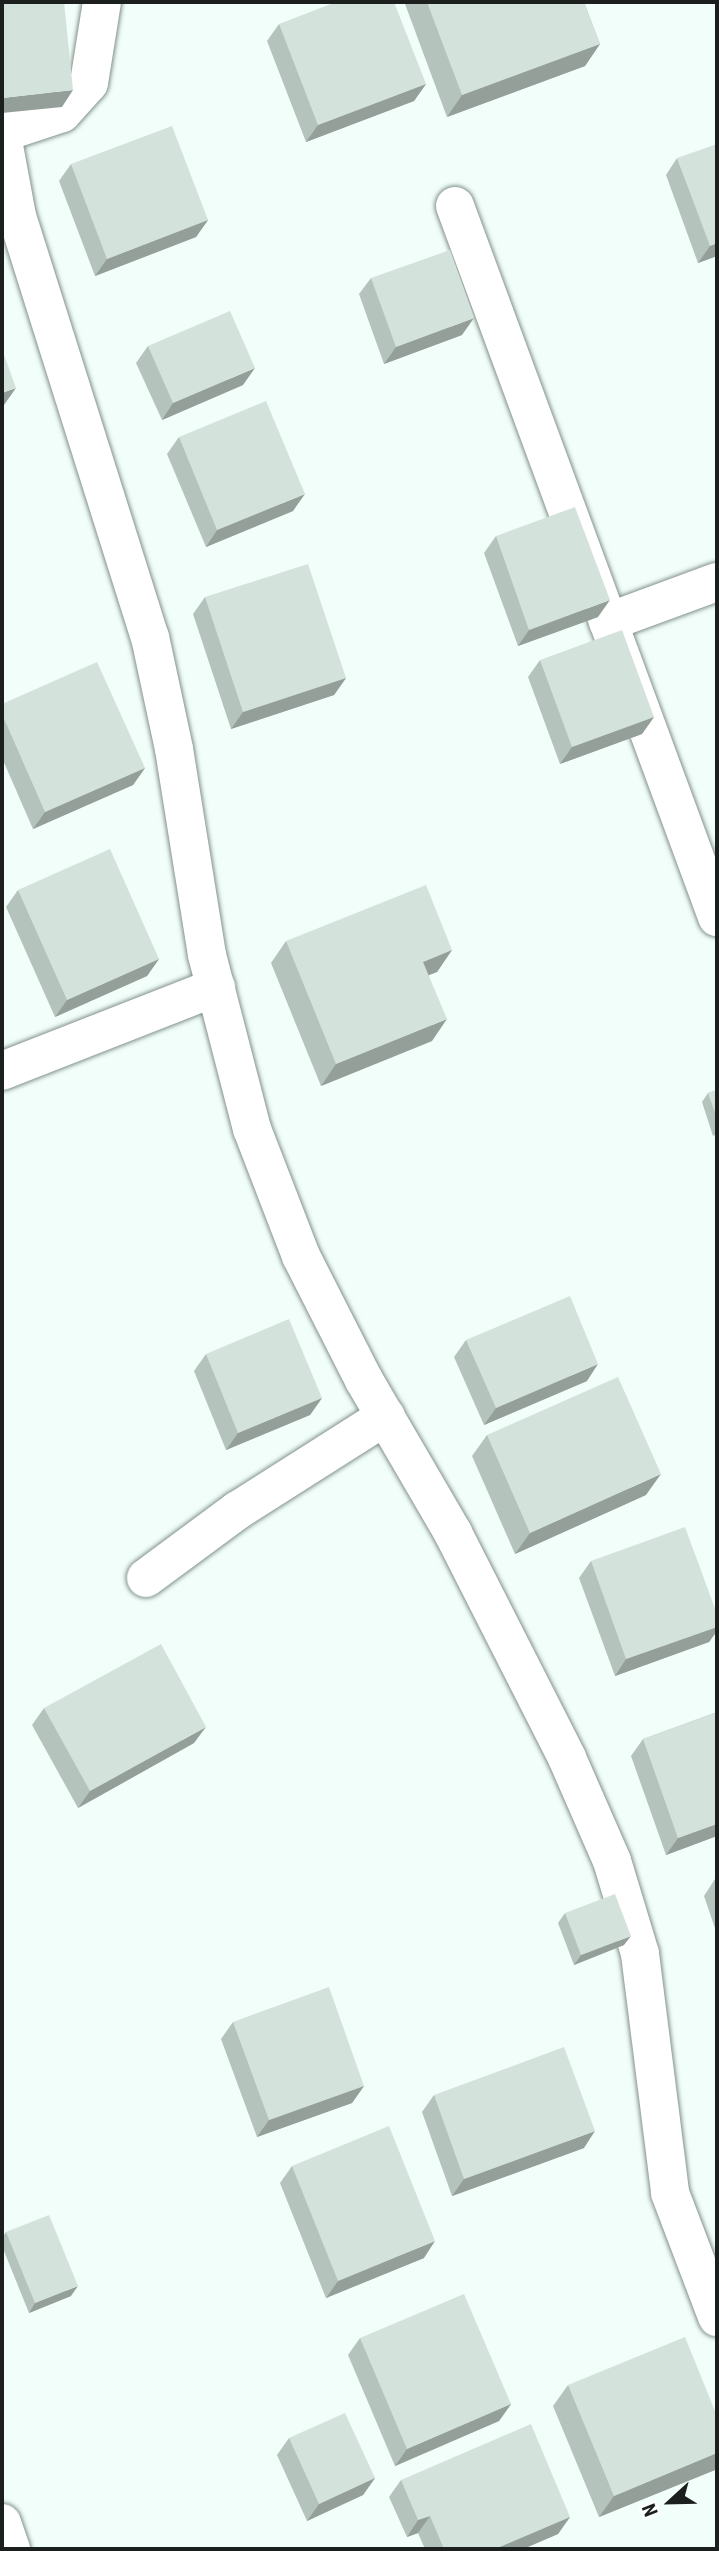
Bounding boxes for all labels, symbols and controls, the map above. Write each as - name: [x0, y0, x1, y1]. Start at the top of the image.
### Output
- north arrow: [635, 2467, 705, 2537]
- text: N: [637, 2500, 663, 2520]

